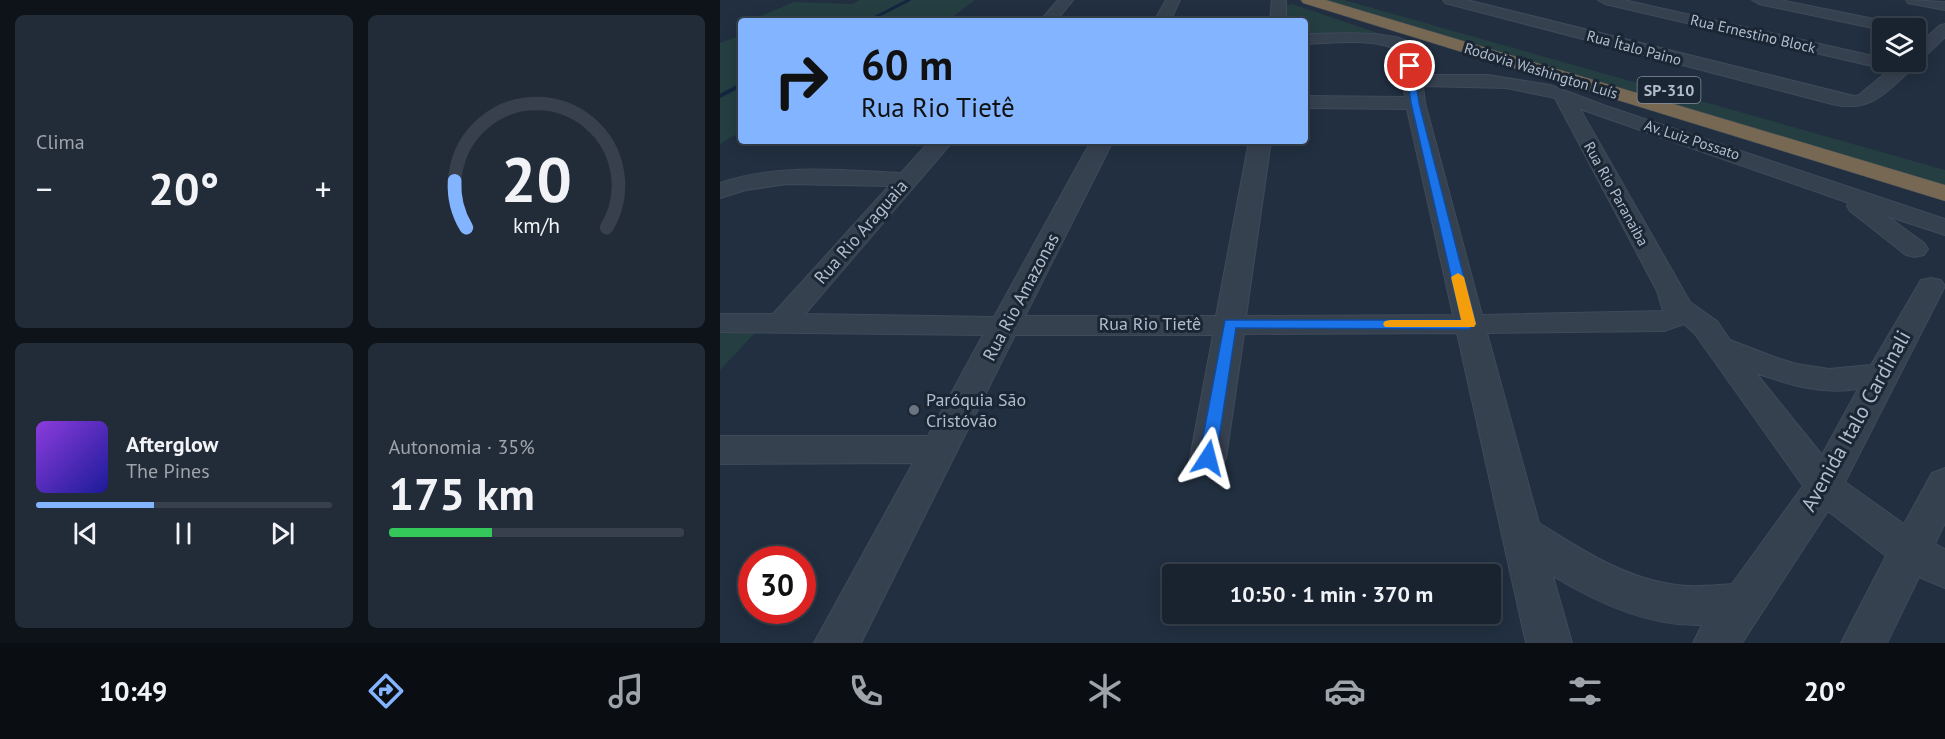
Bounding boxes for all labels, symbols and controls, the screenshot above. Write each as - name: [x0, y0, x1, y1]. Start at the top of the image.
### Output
- street label: Rua Ernestino Block: [1689, 10, 1818, 57]
- map controls: [1872, 18, 1926, 72]
- button: layers: [1872, 18, 1926, 72]
- street label: Rua Ítalo Paino: [1585, 26, 1684, 69]
- text: 60 m: [861, 37, 953, 92]
- street label: Rodovia Washington Luís: [1462, 38, 1620, 103]
- pin: [1384, 40, 1435, 91]
- icon: right: [762, 42, 840, 120]
- icon: arrive: [1393, 49, 1426, 82]
- road number: SP-310: [1638, 77, 1700, 103]
- text: Rua Rio Tietê: [861, 90, 1015, 124]
- street label: Av. Luiz Possato: [1642, 115, 1742, 164]
- text: Clima: [36, 129, 85, 155]
- text: 20: [501, 138, 572, 219]
- street label: Rua Rio Paranaiba: [1580, 138, 1653, 249]
- text: 20°: [148, 159, 219, 217]
- text: −: [36, 167, 53, 210]
- text: +: [315, 167, 331, 210]
- street label: Rua Rio Araguaia: [809, 175, 912, 289]
- text: km/h: [513, 212, 560, 240]
- street label: Rua Rio Amazonas: [977, 229, 1064, 365]
- street label: Rua Rio Tietê: [1099, 312, 1201, 335]
- street label: Avenida Italo Cardinali: [1795, 325, 1917, 516]
- place label: Paróquia São Cristóvão: [926, 388, 1026, 432]
- marker: Paróquia São Cristóvão: [907, 403, 921, 417]
- position arrow: [1176, 426, 1240, 490]
- text: Afterglow: [126, 430, 218, 458]
- text: Autonomia · 35%: [389, 434, 535, 460]
- text: The Pines: [126, 458, 210, 484]
- text: 175 km: [389, 464, 535, 522]
- icon: previous: [69, 517, 102, 550]
- icon: pause: [167, 517, 200, 550]
- icon: next: [266, 517, 299, 550]
- speed limit sign: 30: [738, 546, 816, 624]
- text: 10:50 · 1 min · 370 m: [1230, 580, 1433, 608]
- icon: directions: [365, 670, 407, 712]
- icon: music: [605, 670, 647, 712]
- icon: phone: [845, 670, 887, 712]
- icon: climate: [1084, 670, 1126, 712]
- icon: car: [1324, 670, 1366, 712]
- icon: filters: [1564, 670, 1606, 712]
- text: 10:49: [99, 674, 167, 708]
- text: 20°: [1804, 674, 1846, 708]

